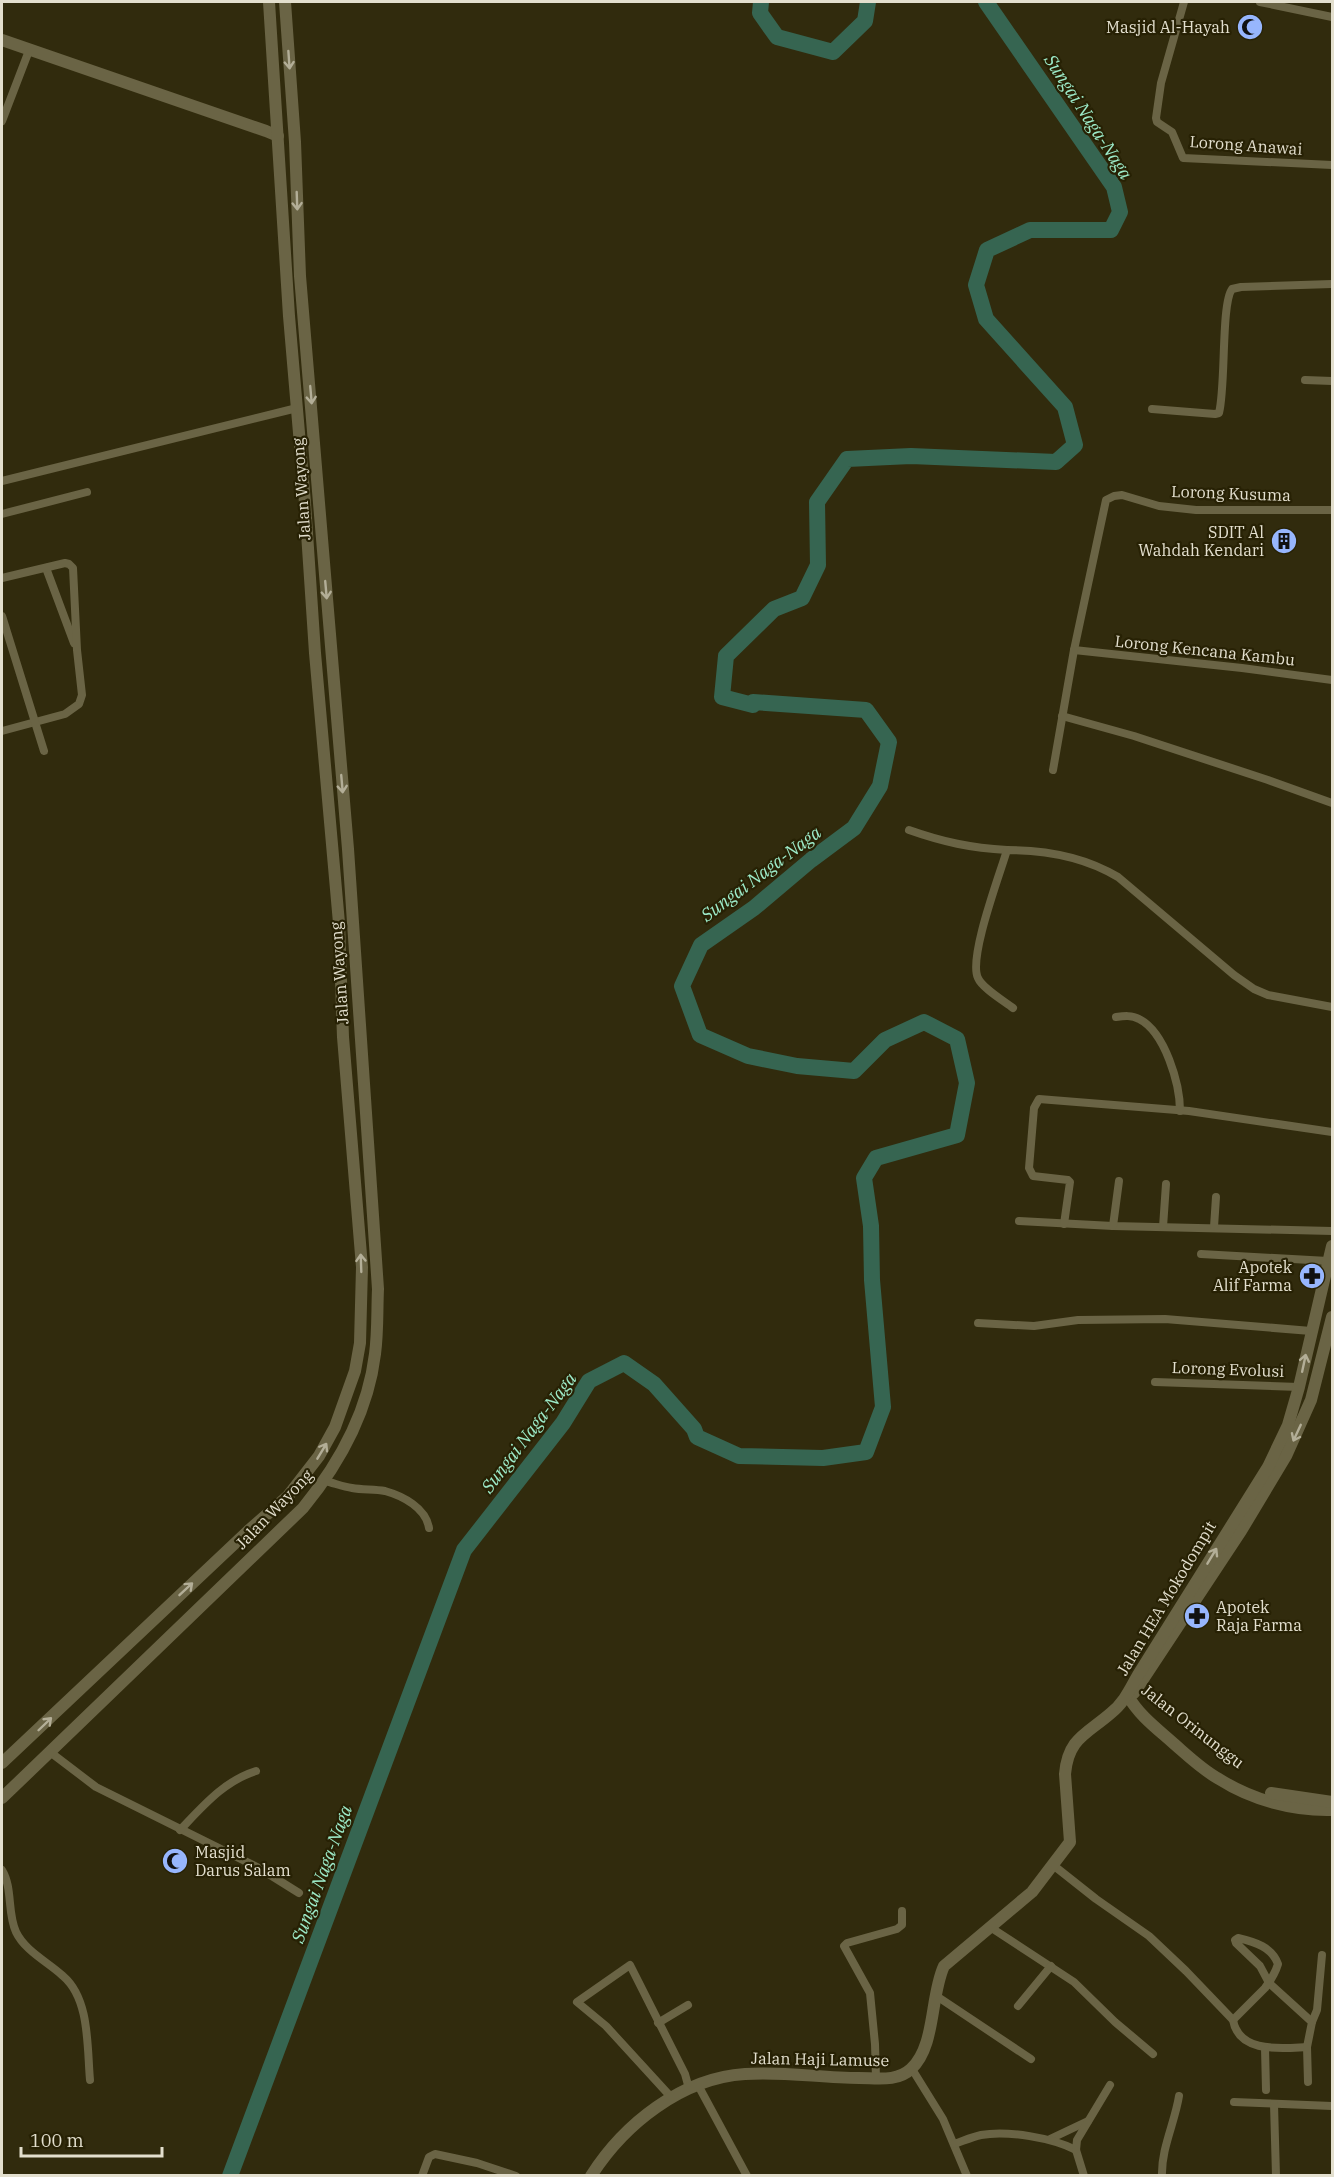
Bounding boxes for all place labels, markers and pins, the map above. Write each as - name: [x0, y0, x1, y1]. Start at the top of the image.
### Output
- mosque icon: Masjid Al-Hayah: [1235, 12, 1265, 42]
- place label: Masjid Al-Hayah: [1106, 17, 1230, 37]
- place label: SDIT Al Wahdah Kendari: [1138, 522, 1264, 560]
- building icon: SDIT Al Wahdah Kendari: [1269, 526, 1299, 556]
- place label: Apotek Alif Farma: [1213, 1257, 1293, 1295]
- pharmacy icon: Apotek Alif Farma: [1297, 1261, 1327, 1291]
- place label: Apotek Raja Farma: [1216, 1597, 1302, 1635]
- pharmacy icon: Apotek Raja Farma: [1182, 1601, 1212, 1631]
- place label: Masjid Darus Salam: [195, 1842, 291, 1880]
- mosque icon: Masjid Darus Salam: [160, 1846, 190, 1876]

